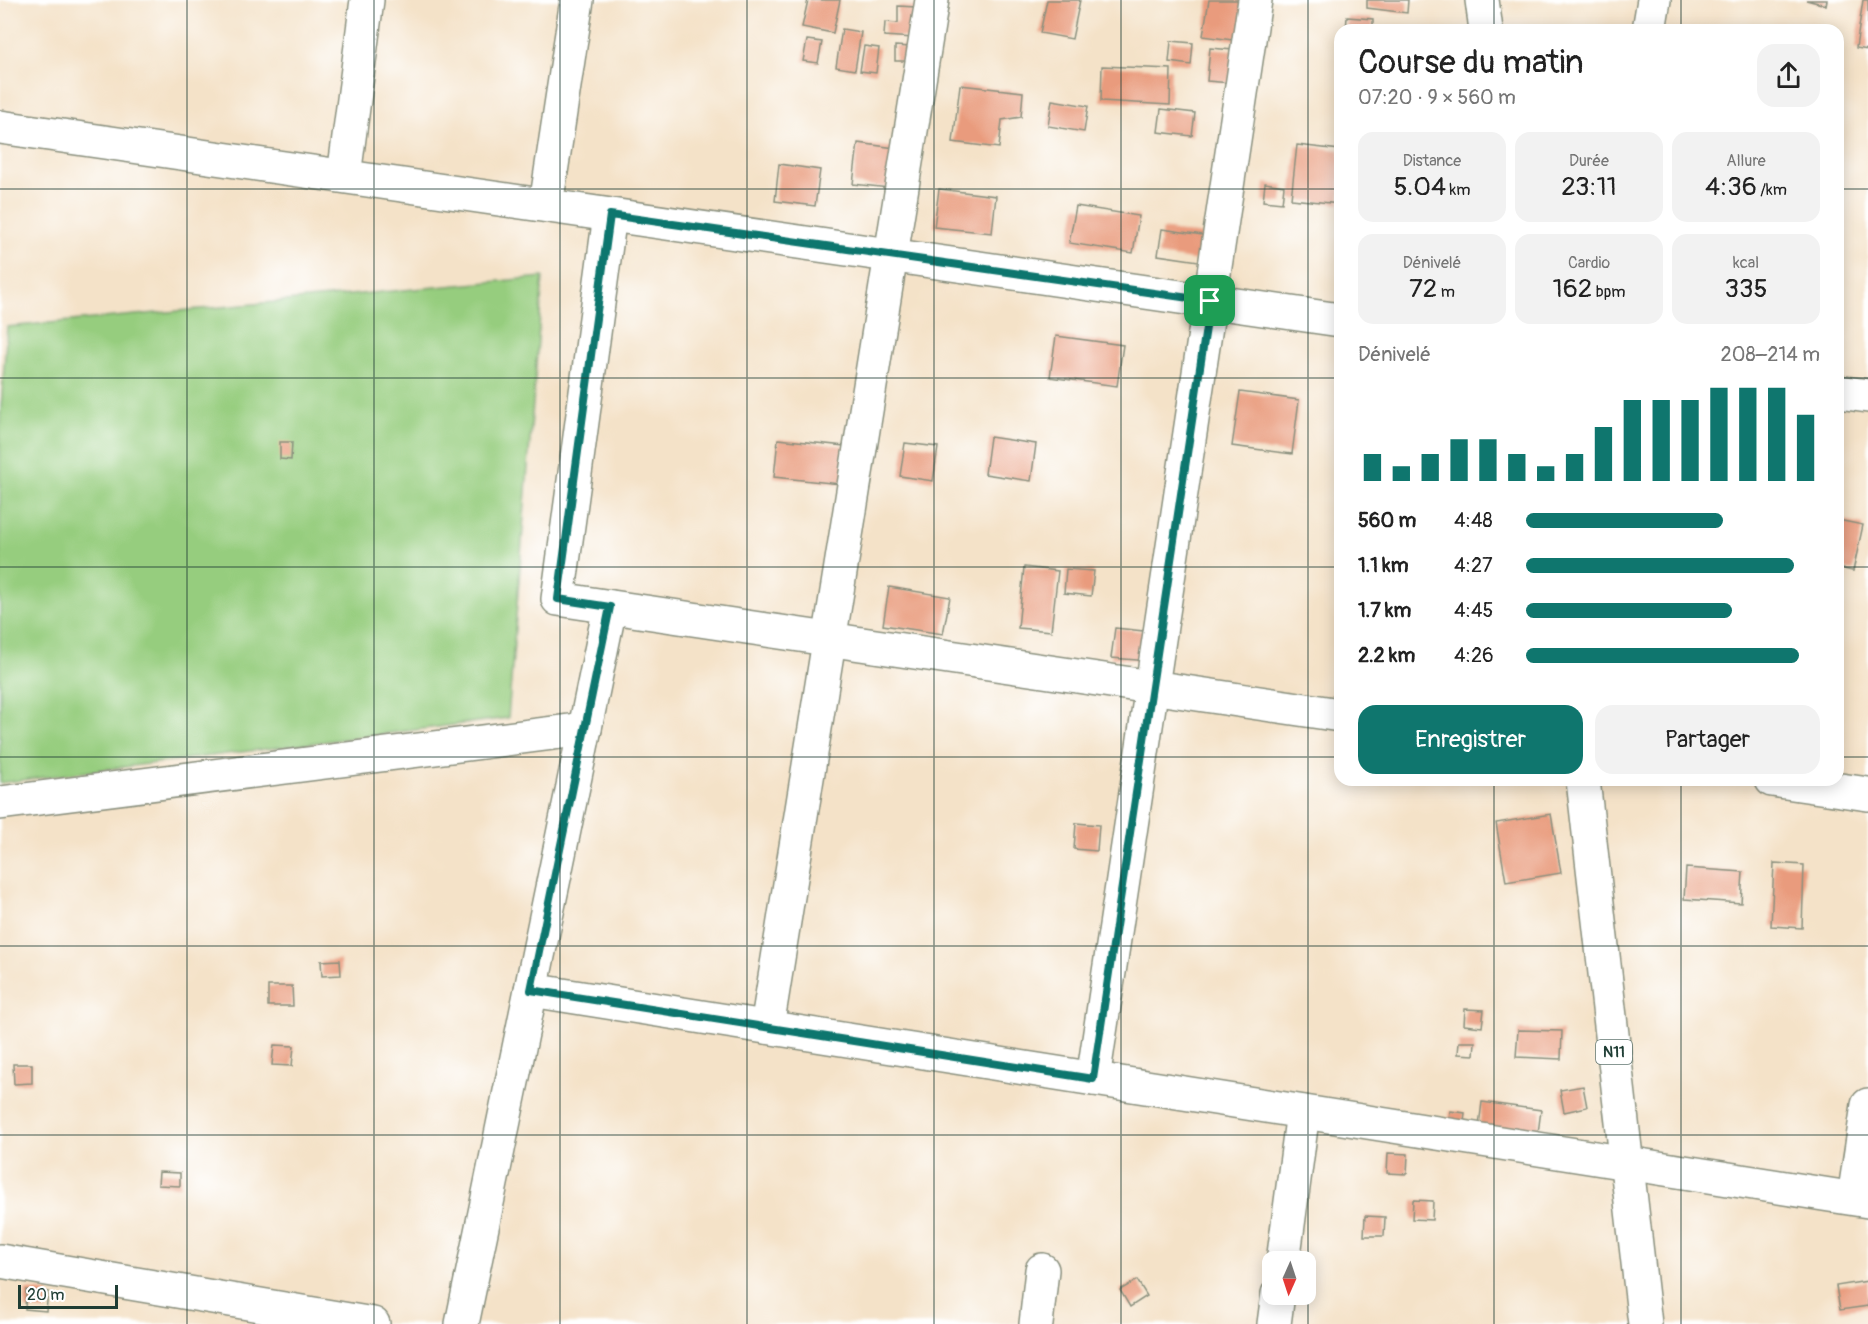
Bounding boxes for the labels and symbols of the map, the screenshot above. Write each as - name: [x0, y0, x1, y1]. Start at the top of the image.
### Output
- pin: [1184, 275, 1235, 326]
- road number: N11: [1596, 1040, 1632, 1064]
- north arrow: [1262, 1251, 1316, 1305]
- scale bar: [18, 1282, 118, 1310]

